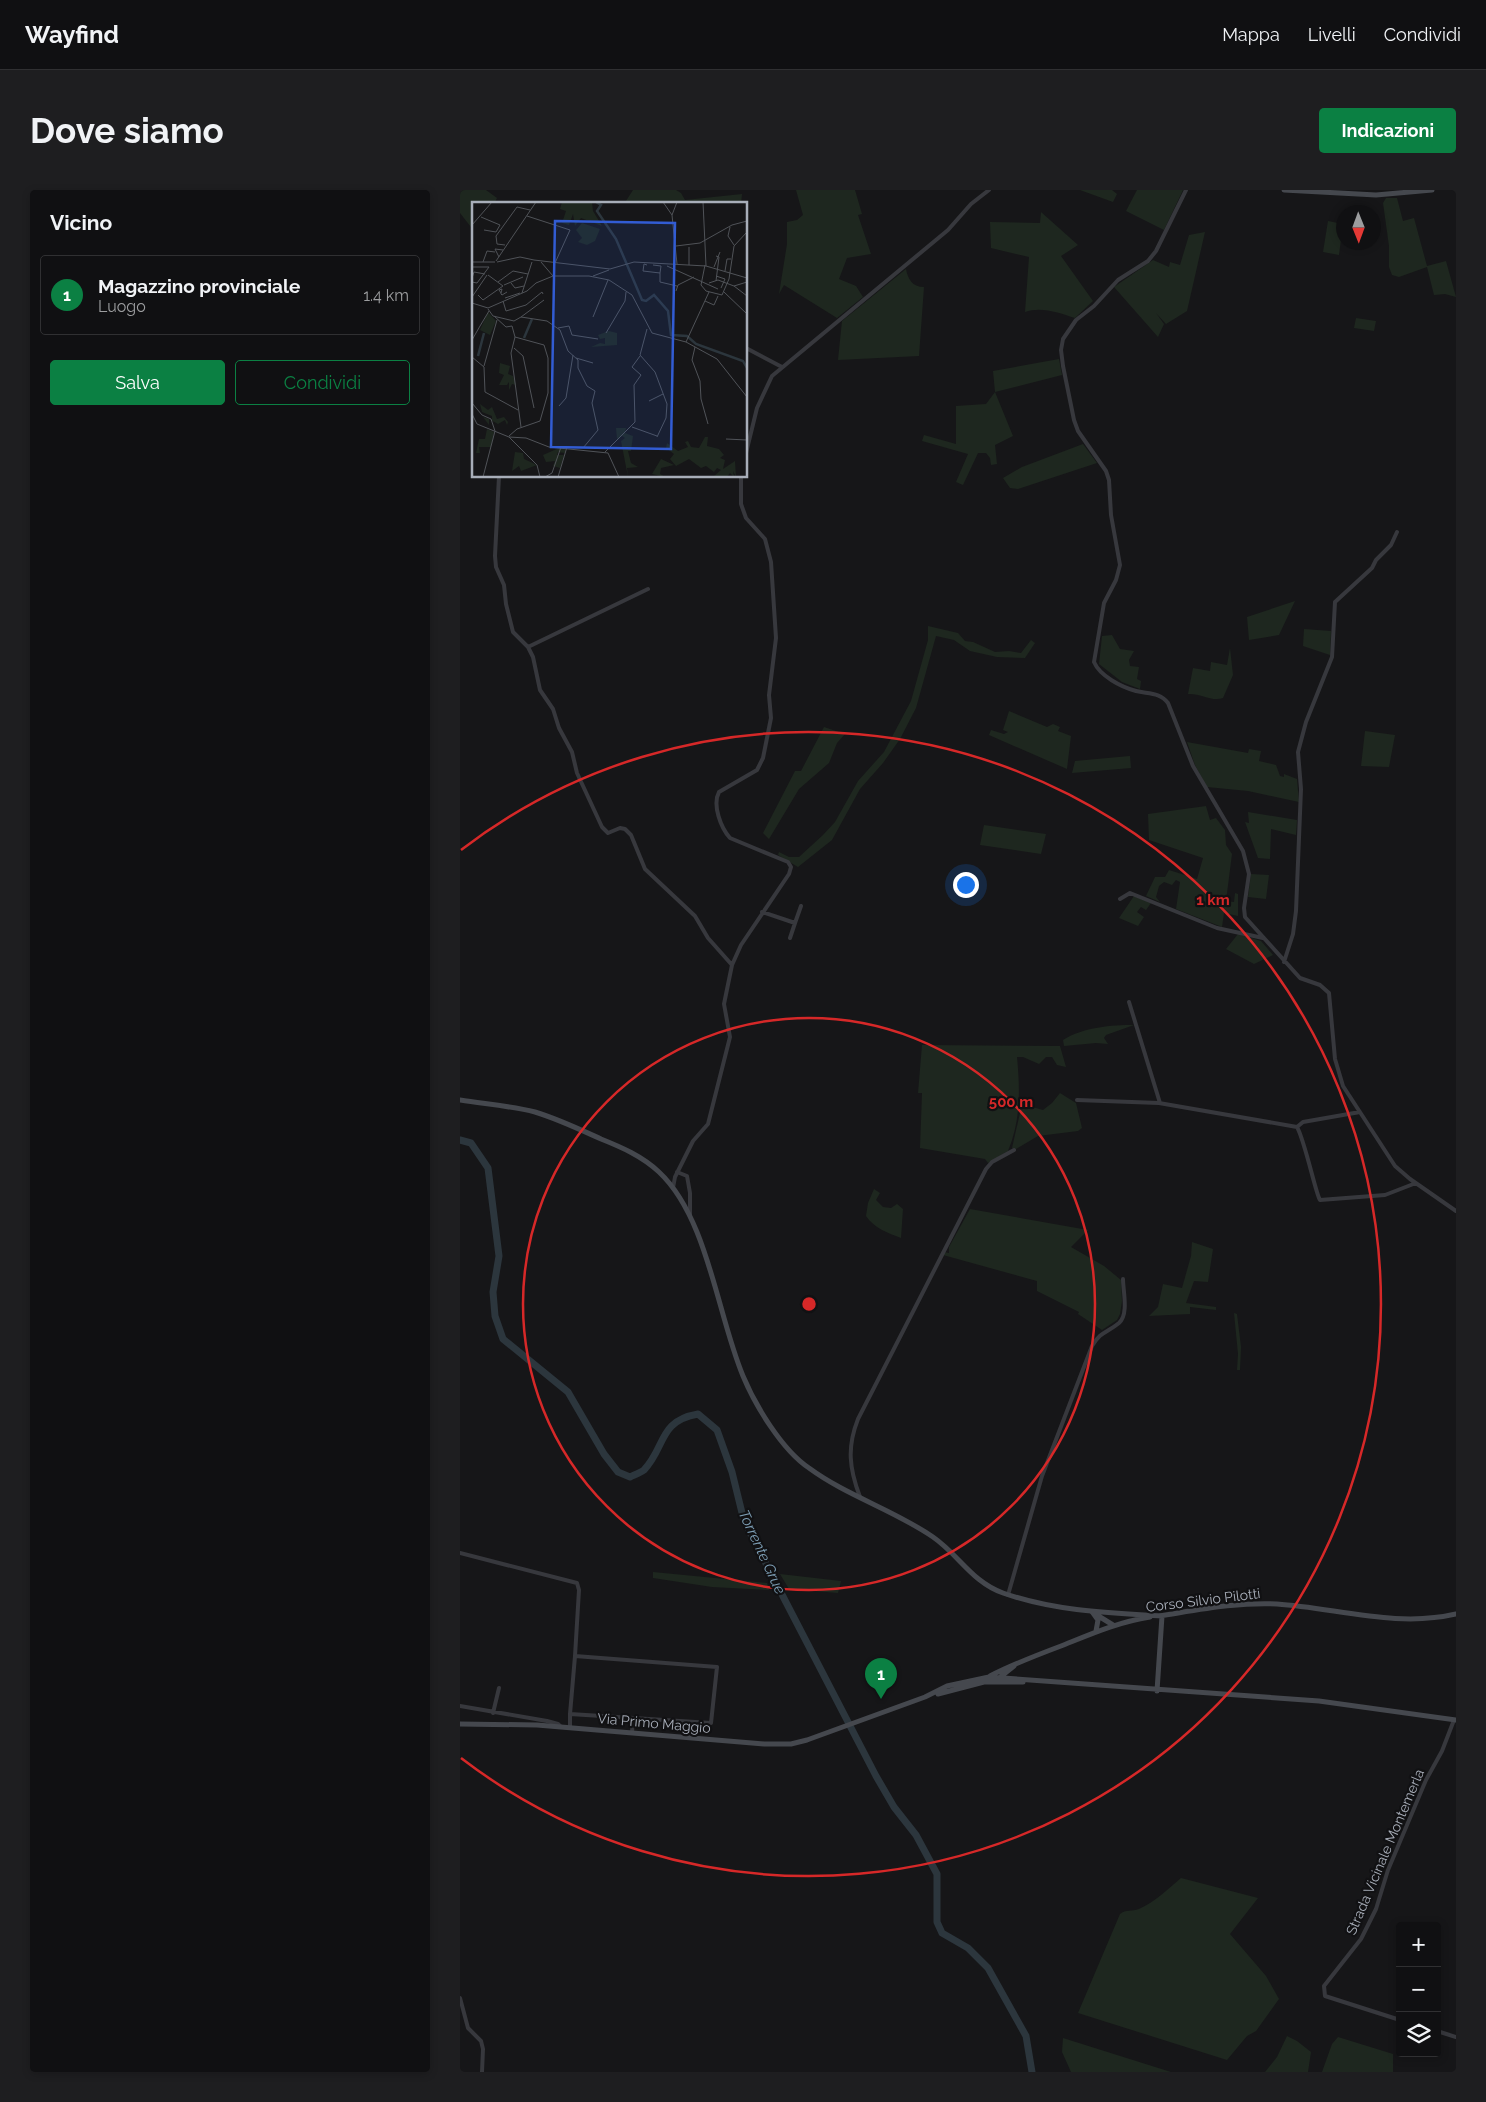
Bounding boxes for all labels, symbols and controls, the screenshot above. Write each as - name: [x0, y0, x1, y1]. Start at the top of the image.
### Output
- text: Wayfind: [25, 20, 119, 49]
- text: Mappa: [1222, 24, 1280, 45]
- text: Livelli: [1308, 24, 1356, 45]
- text: Condividi: [1384, 24, 1461, 45]
- button: Indicazioni: [1319, 108, 1456, 153]
- text: Dove siamo: [30, 110, 224, 151]
- inset map: [472, 202, 748, 478]
- north arrow: [1336, 205, 1381, 250]
- text: Vicino: [50, 210, 112, 235]
- text: Magazzino provinciale: [98, 275, 300, 297]
- text: 1: [63, 286, 71, 305]
- text: 1.4 km: [363, 286, 409, 305]
- text: Luogo: [98, 297, 146, 316]
- button: Salva: [50, 360, 225, 405]
- button: Condividi: [235, 360, 410, 405]
- your location: [953, 872, 979, 898]
- text: 1 km: [1196, 891, 1230, 909]
- text: 500 m: [989, 1093, 1033, 1111]
- centre of rings: [800, 1295, 818, 1313]
- water label: Torrente Grue: [735, 1507, 789, 1597]
- street label: Corso Silvio Pilotti: [1145, 1585, 1261, 1615]
- pin: 1: [865, 1658, 897, 1699]
- street label: Via Primo Maggio: [597, 1710, 711, 1736]
- street label: Strada Vicinale Montemerla: [1343, 1767, 1427, 1937]
- map controls: [1396, 1922, 1441, 2057]
- button: +: [1396, 1922, 1441, 1967]
- button: −: [1396, 1967, 1441, 2012]
- button: layers: [1396, 2012, 1441, 2057]

